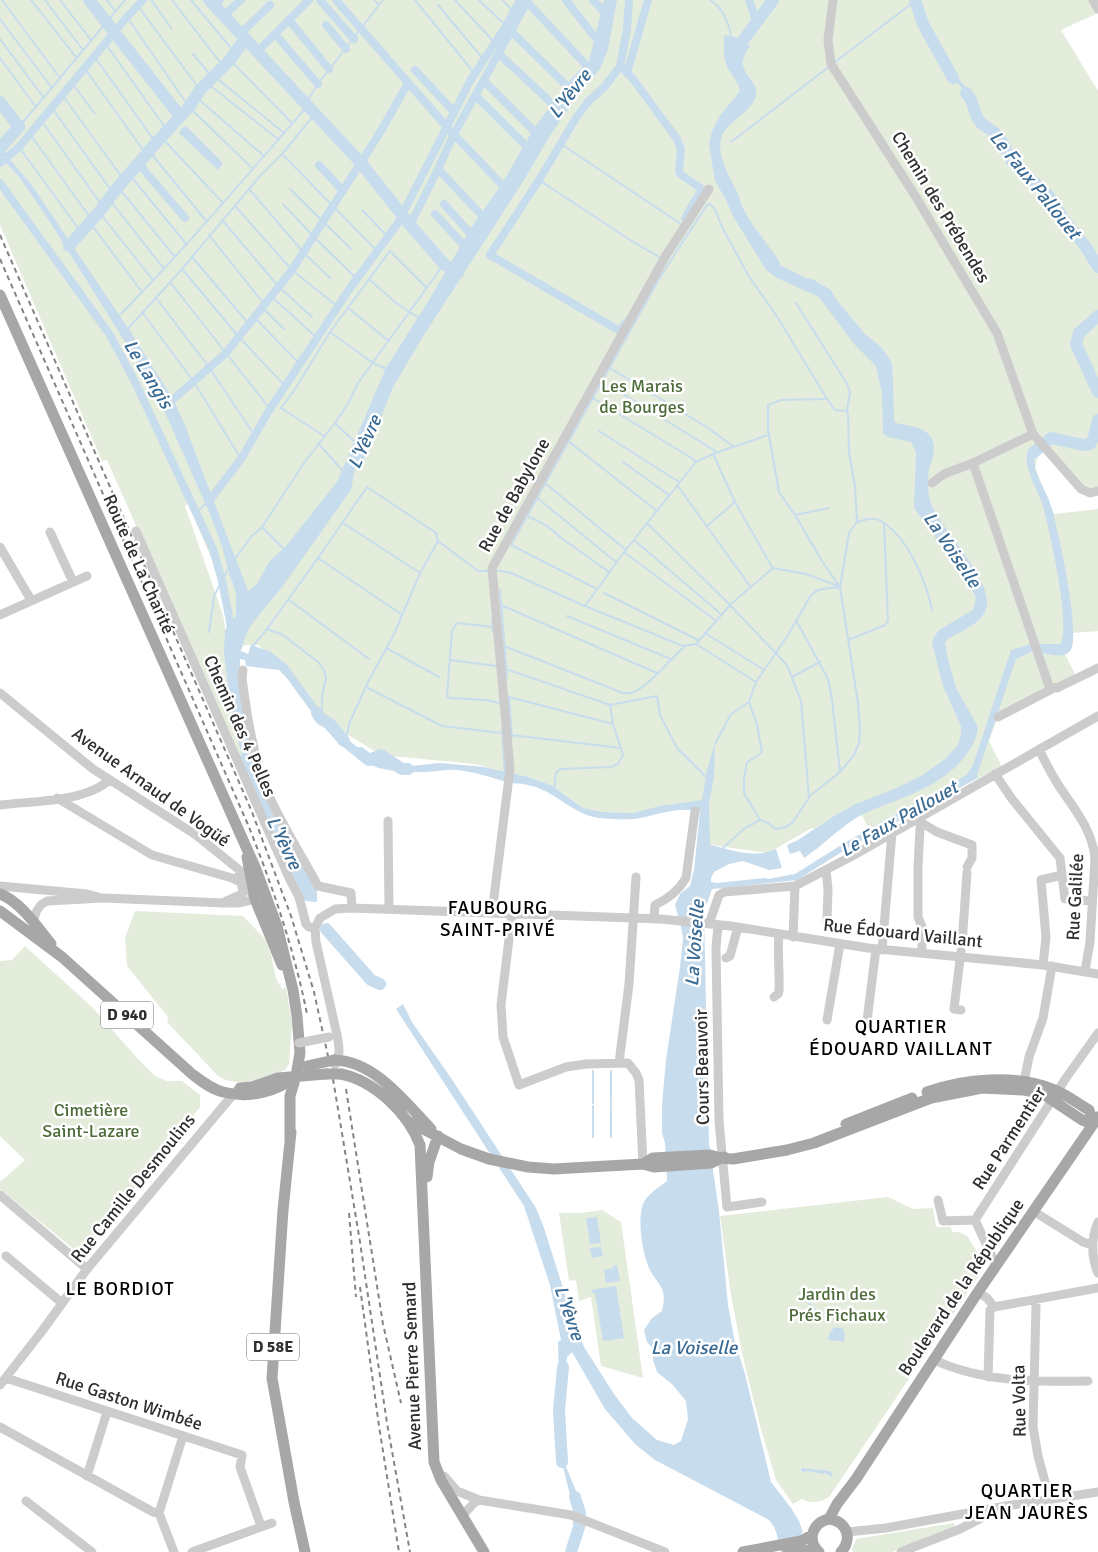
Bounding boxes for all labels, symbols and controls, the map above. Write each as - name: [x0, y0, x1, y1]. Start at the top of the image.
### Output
- water label: L'Yèvre: [543, 63, 598, 124]
- water label: Le Faux Pallouet: [984, 126, 1087, 246]
- street label: Chemin des Prébendes: [887, 127, 995, 287]
- water label: Le Langis: [118, 335, 179, 414]
- park label: Les Marais de Bourges: [599, 375, 685, 418]
- water label: L'Yèvre: [343, 410, 388, 473]
- street label: Rue de Babylone: [474, 434, 554, 556]
- street label: Route de La Charité: [98, 491, 180, 637]
- water label: La Voiselle: [918, 507, 987, 594]
- street label: Chemin des 4 Pelles: [199, 652, 281, 800]
- street label: Avenue Arnaud de Vogüé: [68, 722, 234, 852]
- water label: Le Faux Pallouet: [836, 774, 964, 863]
- water label: L'Yèvre: [261, 812, 308, 875]
- street label: Rue Galilée: [1062, 853, 1088, 941]
- district label: FAUBOURG SAINT-PRIVÉ: [440, 896, 556, 942]
- water label: La Voiselle: [680, 897, 710, 987]
- street label: Rue Édouard Vaillant: [822, 914, 984, 952]
- road number: D 940: [101, 1002, 153, 1028]
- street label: Cours Beauvoir: [690, 1008, 714, 1125]
- district label: QUARTIER ÉDOUARD VAILLANT: [809, 1015, 993, 1061]
- street label: Rue Parmentier: [967, 1082, 1051, 1194]
- park label: Cimetière Saint-Lazare: [42, 1099, 140, 1142]
- street label: Rue Camille Desmoulins: [66, 1109, 200, 1267]
- street label: Boulevard de la République: [893, 1194, 1029, 1380]
- district label: LE BORDIOT: [65, 1277, 175, 1301]
- street label: Avenue Pierre Semard: [398, 1281, 426, 1451]
- water label: L'Yèvre: [548, 1282, 590, 1345]
- park label: Jardin des Prés Fichaux: [789, 1283, 886, 1326]
- road number: D 58E: [247, 1334, 299, 1360]
- water label: La Voiselle: [651, 1336, 739, 1360]
- street label: Rue Volta: [1007, 1365, 1031, 1437]
- street label: Rue Gaston Wimbée: [53, 1367, 205, 1435]
- district label: QUARTIER JEAN JAURÈS: [965, 1479, 1089, 1525]

